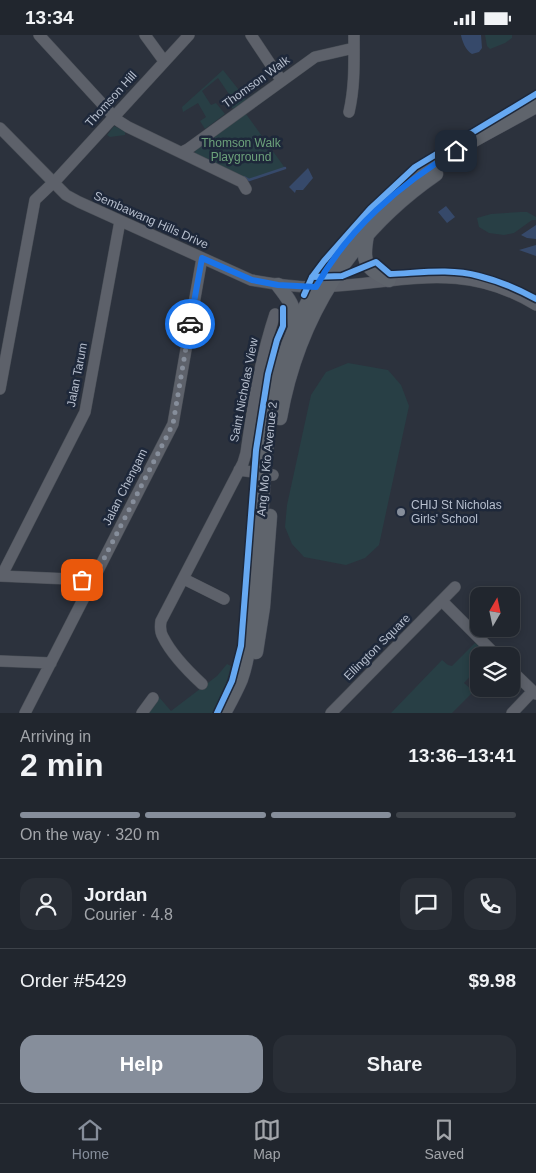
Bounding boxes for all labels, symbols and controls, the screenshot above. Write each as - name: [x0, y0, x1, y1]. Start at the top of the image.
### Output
- text: 13:34: [25, 7, 74, 28]
- street label: Thomson Walk: [220, 52, 293, 111]
- street label: Thomson Hill: [82, 68, 140, 130]
- pin: [435, 130, 477, 172]
- park label: Thomson Walk Playground: [201, 136, 282, 164]
- icon: home: [442, 137, 470, 165]
- street label: Sembawang Hills Drive: [91, 188, 211, 252]
- courier: [165, 299, 215, 349]
- icon: car: [176, 310, 204, 338]
- street label: Saint Nicholas View: [227, 336, 261, 443]
- street label: Jalan Tarum: [64, 342, 90, 408]
- street label: Ang Mo Kio Avenue 2: [254, 401, 280, 517]
- street label: Jalan Chengam: [100, 446, 150, 528]
- place label: CHIJ St Nicholas Girls' School: [411, 498, 502, 526]
- marker: CHIJ St Nicholas Girls' School: [395, 506, 407, 518]
- pin: [61, 559, 103, 601]
- icon: bag: [68, 566, 96, 594]
- north arrow: [470, 587, 520, 637]
- map controls: [470, 587, 520, 697]
- street label: Ellington Square: [341, 611, 413, 683]
- button: layers: [470, 647, 520, 697]
- text: Arriving in: [20, 728, 91, 745]
- text: 13:36–13:41: [408, 745, 516, 766]
- text: 2 min: [20, 747, 104, 783]
- text: On the way · 320 m: [20, 826, 160, 843]
- button: person: [20, 878, 72, 930]
- button: chat: [400, 878, 452, 930]
- button: phone: [464, 878, 516, 930]
- text: Jordan: [84, 884, 147, 905]
- text: Courier · 4.8: [84, 906, 173, 923]
- text: Order #5429: [20, 970, 127, 991]
- text: $9.98: [468, 970, 516, 991]
- button: Help: [20, 1035, 263, 1093]
- button: Share: [273, 1035, 516, 1093]
- tab: Home: [72, 1116, 109, 1162]
- tab: Map: [253, 1116, 281, 1162]
- tab: Saved: [424, 1116, 464, 1162]

